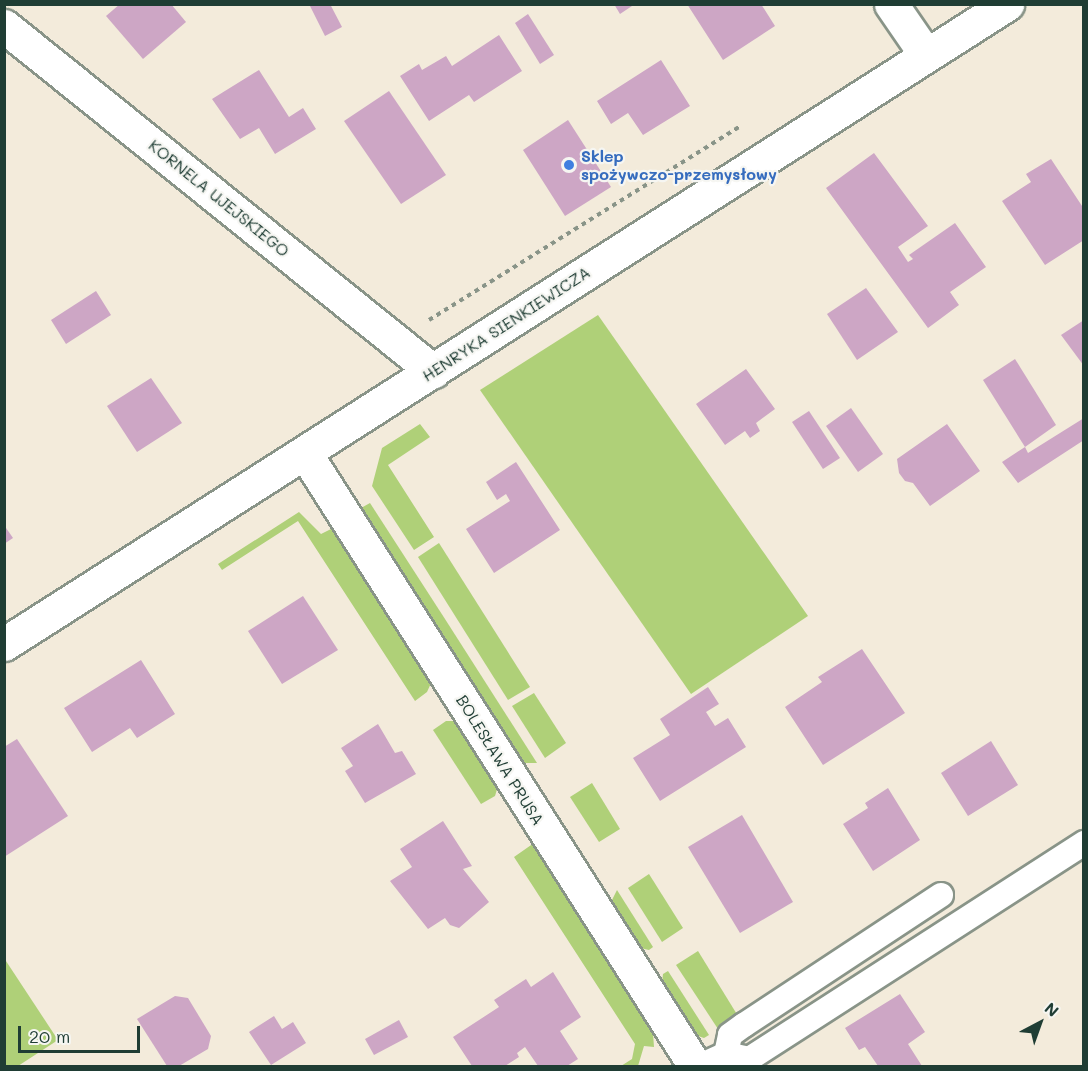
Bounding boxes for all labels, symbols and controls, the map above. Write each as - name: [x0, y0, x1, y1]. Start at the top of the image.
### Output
- street label: KORNELA UJEJSKIEGO: [145, 135, 293, 261]
- place label: Sklep spożywczo-przemysłowy: [581, 146, 777, 184]
- marker: Sklep spożywczo-przemysłowy: [562, 158, 576, 172]
- street label: HENRYKA SIENKIEWICZA: [418, 263, 594, 385]
- street label: BOLESŁAWA PRUSA: [452, 691, 548, 829]
- north arrow: [1010, 993, 1070, 1053]
- text: N: [1041, 997, 1064, 1021]
- scale bar: [21, 1014, 142, 1052]
- text: 20 m: [29, 1024, 70, 1048]

